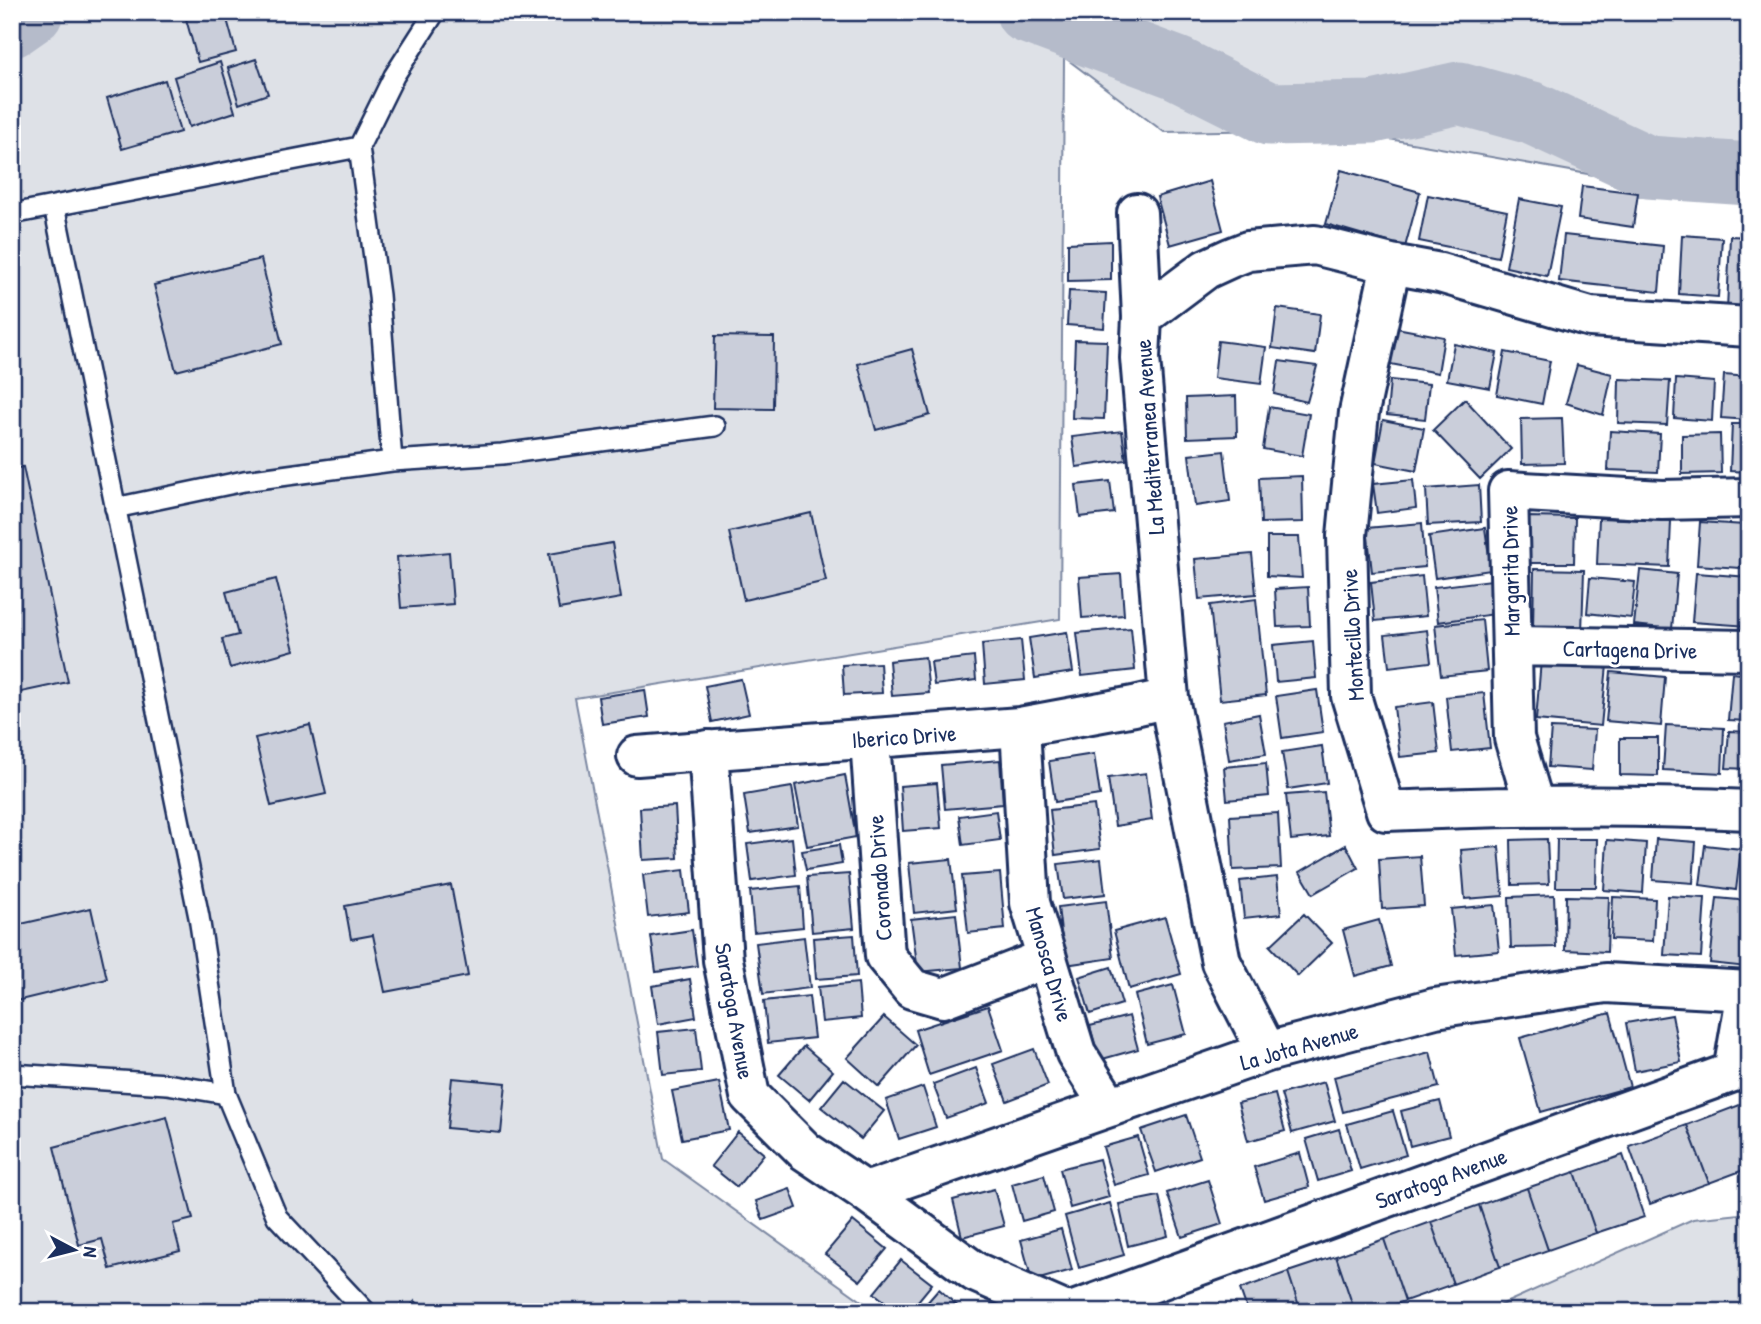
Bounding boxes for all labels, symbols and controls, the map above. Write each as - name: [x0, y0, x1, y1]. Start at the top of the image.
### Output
- street label: La Mediterranea Avenue: [1127, 338, 1171, 536]
- street label: Margarita Drive: [1493, 506, 1527, 636]
- street label: Montecillo Drive: [1333, 568, 1371, 702]
- street label: Cartagena Drive: [1562, 632, 1698, 666]
- street label: Iberico Drive: [851, 717, 957, 755]
- street label: Coronado Drive: [859, 814, 899, 942]
- street label: Manosca Drive: [1019, 903, 1081, 1025]
- street label: Saratoga Avenue: [708, 941, 762, 1081]
- street label: La Jota Avenue: [1236, 1014, 1362, 1078]
- street label: Saratoga Avenue: [1371, 1140, 1511, 1216]
- north arrow: [38, 1216, 108, 1286]
- text: N: [77, 1245, 104, 1259]

